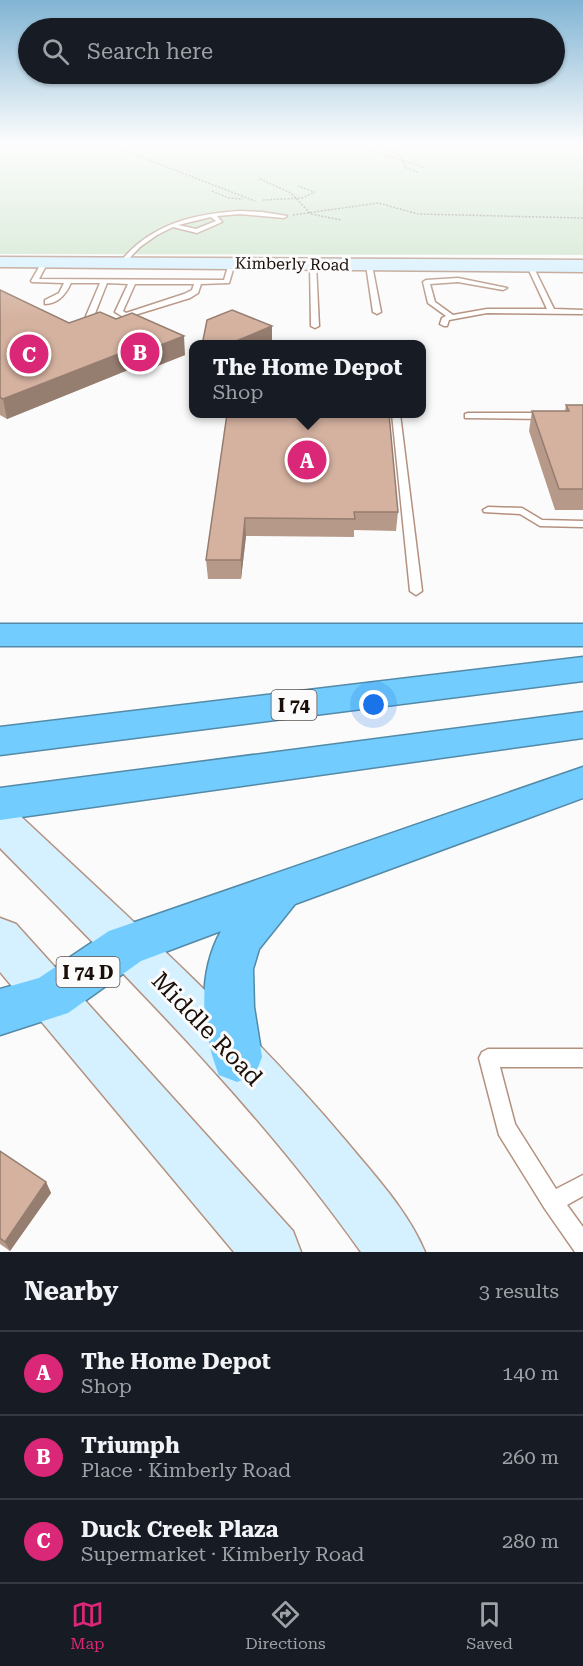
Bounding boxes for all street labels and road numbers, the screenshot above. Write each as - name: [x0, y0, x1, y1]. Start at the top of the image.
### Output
- street label: Kimberly Road: [235, 254, 349, 274]
- road number: I 74: [272, 690, 316, 720]
- road number: I 74 D: [56, 957, 119, 987]
- street label: Middle Road: [146, 966, 268, 1092]

